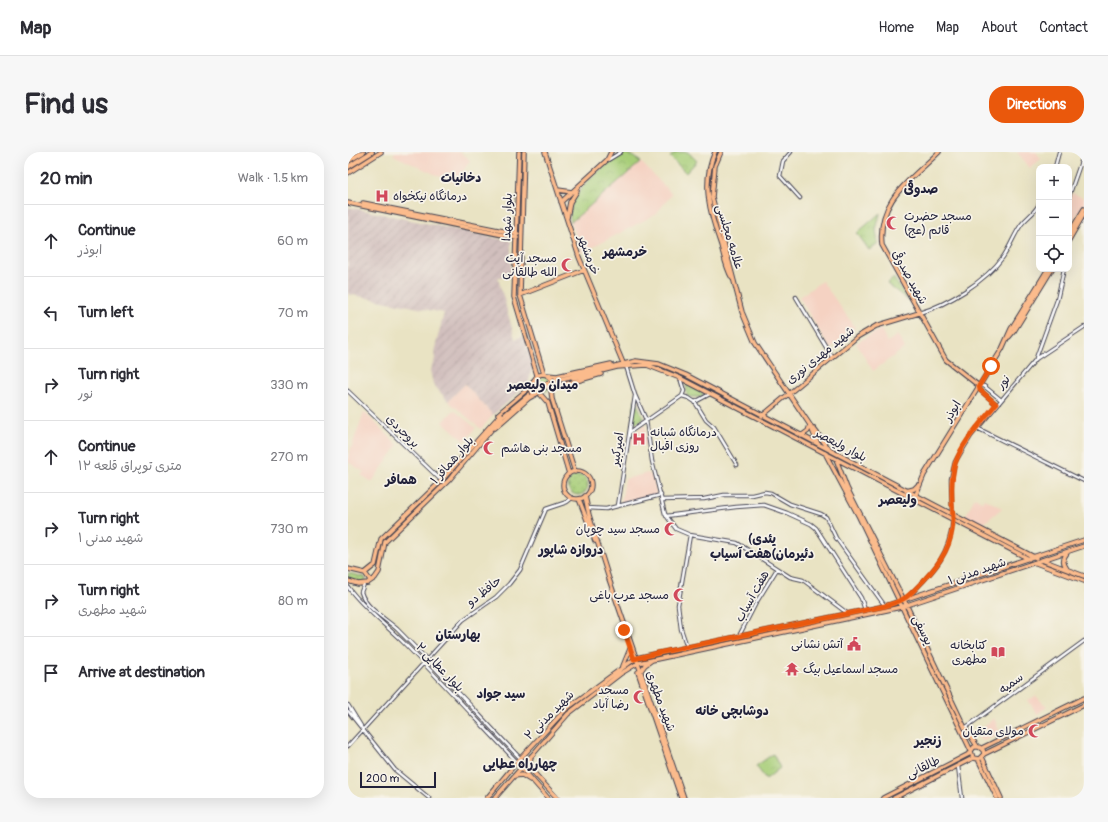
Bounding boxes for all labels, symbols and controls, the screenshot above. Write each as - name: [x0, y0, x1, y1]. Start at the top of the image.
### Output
- text: Map: [20, 16, 51, 40]
- text: Home: [879, 19, 914, 36]
- text: Map: [936, 19, 959, 36]
- text: About: [981, 19, 1017, 36]
- text: Contact: [1039, 19, 1088, 36]
- button: Directions: [989, 86, 1084, 123]
- text: Find us: [24, 87, 108, 122]
- map controls: [1036, 164, 1072, 272]
- button: +: [1036, 164, 1072, 200]
- text: 20 min: [40, 168, 92, 189]
- text: Walk · 1.5 km: [238, 170, 308, 186]
- district label: دخانیات: [441, 170, 481, 186]
- district label: صدوقی: [904, 180, 938, 198]
- hospital icon: درمانگاه نیکخواه: [374, 188, 390, 204]
- place label: درمانگاه نیکخواه: [393, 189, 467, 204]
- street label: بلوار شهدا: [499, 193, 516, 241]
- button: −: [1036, 200, 1072, 236]
- street label: علامه مجلسی: [712, 203, 747, 272]
- place label: مسجد حضرت قائم (عج): [904, 209, 972, 239]
- mosque icon: مسجد حضرت قائم (عج): [885, 215, 901, 231]
- text: Continue: [78, 221, 136, 240]
- icon: ahead: [40, 230, 62, 252]
- street label: خرمشهر: [574, 232, 603, 277]
- text: 60 m: [277, 233, 308, 249]
- button: locate: [1036, 236, 1072, 272]
- text: ابوذر: [78, 242, 102, 258]
- district label: خرمشهر: [601, 244, 648, 260]
- street label: شهید صدوقی: [889, 247, 931, 307]
- place label: مسجد آیت الله طالقانی: [502, 251, 557, 280]
- mosque icon: مسجد آیت الله طالقانی: [560, 257, 576, 273]
- icon: left: [40, 302, 62, 324]
- text: Turn left: [78, 303, 134, 322]
- text: 70 m: [278, 305, 308, 321]
- street label: شهید مهدی نوری: [783, 323, 857, 387]
- route start: [982, 357, 1000, 375]
- text: Turn right: [78, 365, 139, 384]
- street label: نور: [992, 372, 1014, 393]
- icon: right: [40, 374, 62, 396]
- text: 330 m: [270, 377, 308, 393]
- district label: میدان ولیعصر: [506, 377, 578, 393]
- text: نور: [78, 386, 93, 402]
- street label: ابوذر: [940, 398, 965, 426]
- street label: بروجردی: [383, 411, 423, 451]
- place label: درمانگاه شبانه روزی اقبال: [650, 425, 717, 454]
- street label: بلوار ولیعصر: [811, 425, 869, 465]
- street label: امیرکبیر: [608, 431, 627, 468]
- hospital icon: درمانگاه شبانه روزی اقبال: [631, 431, 647, 447]
- street label: بلوار همافر ۱: [428, 433, 477, 487]
- text: Continue: [78, 437, 136, 456]
- mosque icon: مسجد بنی هاشم: [482, 440, 498, 456]
- place label: مسجد بنی هاشم: [501, 441, 582, 457]
- icon: ahead: [40, 446, 62, 468]
- text: 270 m: [271, 449, 308, 465]
- text: ۱۲ متری توپراق قلعه: [78, 458, 182, 474]
- district label: همافر: [383, 472, 417, 488]
- district label: ولیعصر: [877, 492, 917, 508]
- text: Turn right: [78, 509, 139, 528]
- icon: right: [40, 518, 62, 540]
- text: 730 m: [271, 521, 308, 537]
- mosque icon: مسجد سید چوپان: [663, 521, 679, 537]
- place label: مسجد سید چوپان: [576, 522, 660, 537]
- text: شهید مدنی ۱: [78, 530, 143, 546]
- district label: (یئدی دئیرمان)هفت آسیاب: [710, 531, 814, 562]
- district label: دروازه شاپور: [538, 542, 603, 558]
- street label: شهید مدنی ۱: [946, 555, 1008, 588]
- street label: هفت آسیاب: [732, 568, 773, 625]
- street label: حافظ دو: [463, 573, 505, 610]
- text: Turn right: [78, 581, 139, 600]
- mosque icon: مسجد عرب باغی: [672, 587, 688, 603]
- place label: مسجد عرب باغی: [589, 588, 669, 603]
- icon: right: [40, 590, 62, 612]
- text: 80 m: [278, 593, 308, 609]
- text: شهید مطهری: [78, 602, 147, 618]
- street label: یوسفی: [909, 613, 936, 648]
- route end: [615, 621, 633, 639]
- district label: بهارستان: [436, 627, 481, 643]
- public building icon: آتش نشانی: [846, 636, 862, 652]
- place label: آتش نشانی: [791, 637, 844, 652]
- place label: کتابخانه مطهری: [950, 638, 987, 667]
- street label: بلوار عطایی ۲: [412, 639, 467, 695]
- library icon: کتابخانه مطهری: [990, 644, 1006, 660]
- temple icon: مسجد اسماعیل بیگ: [784, 661, 800, 677]
- icon: arrive: [40, 662, 62, 684]
- place label: مسجد اسماعیل بیگ: [803, 662, 898, 677]
- text: Arrive at destination: [78, 663, 205, 682]
- street label: شهید مطهری: [643, 669, 678, 734]
- street label: سمیه: [996, 670, 1026, 697]
- place label: مسجد رضا آباد: [593, 683, 629, 712]
- district label: سید جواد: [477, 686, 526, 702]
- street label: شهید مدنی ۲: [521, 687, 577, 743]
- mosque icon: مسجد رضا آباد: [632, 689, 648, 705]
- district label: دوشابچی خانه: [695, 703, 769, 719]
- mosque icon: مولای متقیان: [1027, 723, 1043, 739]
- place label: مولای متقیان: [962, 724, 1024, 739]
- district label: زنجیر: [913, 733, 941, 749]
- street label: طالقانی: [904, 753, 943, 782]
- district label: چهارراه عطایی: [483, 756, 558, 772]
- scale bar: [360, 770, 436, 789]
- text: 200 m: [366, 772, 399, 785]

